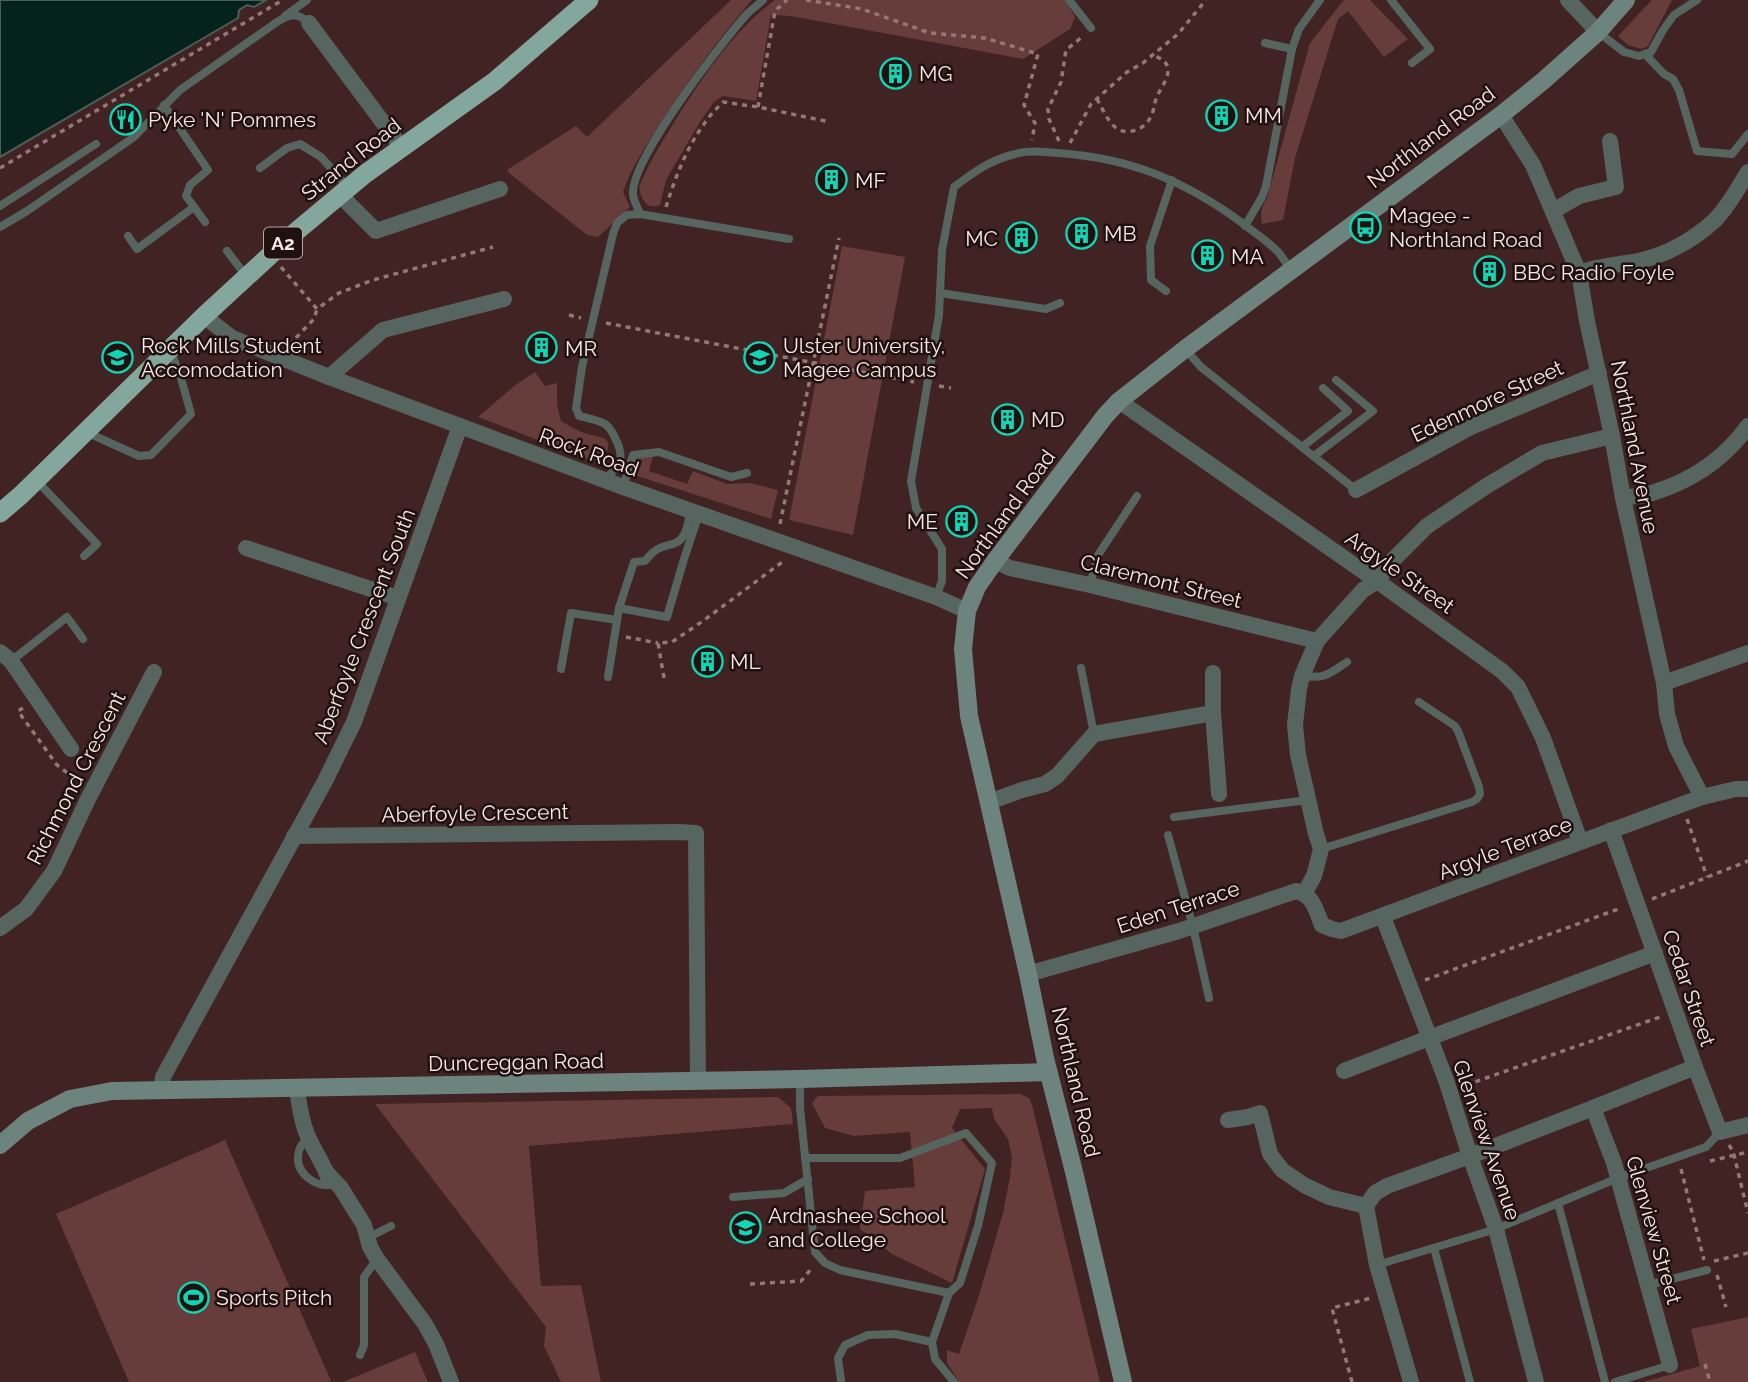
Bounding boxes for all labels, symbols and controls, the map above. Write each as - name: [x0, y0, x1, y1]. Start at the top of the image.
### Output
- building icon: MG: [879, 56, 913, 90]
- place label: MG: [919, 61, 952, 86]
- street label: Northland Road: [1362, 81, 1500, 193]
- building icon: MM: [1205, 98, 1239, 132]
- restaurant icon: Pyke 'N' Pommes: [108, 102, 142, 136]
- place label: MM: [1245, 103, 1282, 128]
- place label: Pyke 'N' Pommes: [148, 107, 316, 132]
- street label: Strand Road: [296, 112, 406, 206]
- building icon: MF: [815, 163, 849, 197]
- place label: MF: [855, 168, 886, 193]
- place label: Magee - Northland Road: [1389, 203, 1542, 252]
- bus stop icon: Magee - Northland Road: [1349, 210, 1383, 244]
- building icon: MB: [1064, 216, 1098, 250]
- building icon: MC: [1004, 221, 1038, 255]
- place label: MB: [1104, 221, 1136, 246]
- place label: MC: [965, 226, 998, 251]
- road number: A2: [264, 228, 302, 258]
- building icon: MA: [1191, 239, 1225, 273]
- place label: MA: [1231, 244, 1264, 269]
- building icon: BBC Radio Foyle: [1473, 255, 1507, 289]
- place label: BBC Radio Foyle: [1513, 260, 1674, 285]
- building icon: MR: [525, 331, 559, 365]
- place label: Rock Mills Student Accomodation: [141, 333, 321, 382]
- place label: Ulster University, Magee Campus: [783, 333, 945, 382]
- place label: MR: [565, 336, 597, 361]
- school or university icon: Rock Mills Student Accomodation: [101, 340, 135, 374]
- school or university icon: Ulster University, Magee Campus: [743, 340, 777, 374]
- street label: Edenmore Street: [1407, 355, 1567, 447]
- street label: Northland Avenue: [1606, 358, 1664, 536]
- building icon: MD: [991, 402, 1025, 436]
- place label: MD: [1031, 407, 1064, 432]
- street label: Rock Road: [536, 422, 642, 482]
- street label: Northland Road: [950, 445, 1060, 583]
- building icon: ME: [944, 504, 978, 538]
- street label: Aberfoyle Crescent South: [308, 505, 420, 747]
- place label: ME: [907, 509, 938, 534]
- street label: Argyle Street: [1341, 525, 1459, 619]
- street label: Claremont Street: [1078, 549, 1244, 613]
- building icon: ML: [690, 644, 724, 678]
- place label: ML: [730, 649, 761, 674]
- street label: Richmond Crescent: [21, 687, 131, 869]
- street label: Aberfoyle Crescent: [381, 799, 569, 827]
- street label: Argyle Terrace: [1435, 811, 1575, 885]
- street label: Eden Terrace: [1113, 875, 1243, 939]
- street label: Cedar Street: [1657, 926, 1721, 1050]
- street label: Northland Road: [1047, 1004, 1105, 1160]
- street label: Duncreggan Road: [428, 1048, 604, 1076]
- street label: Glenview Avenue: [1448, 1057, 1526, 1223]
- street label: Glenview Street: [1621, 1153, 1687, 1307]
- place label: Ardnashee School and College: [768, 1203, 946, 1252]
- school or university icon: Ardnashee School and College: [728, 1210, 762, 1244]
- sports icon: Sports Pitch: [176, 1280, 210, 1314]
- place label: Sports Pitch: [216, 1285, 332, 1310]

